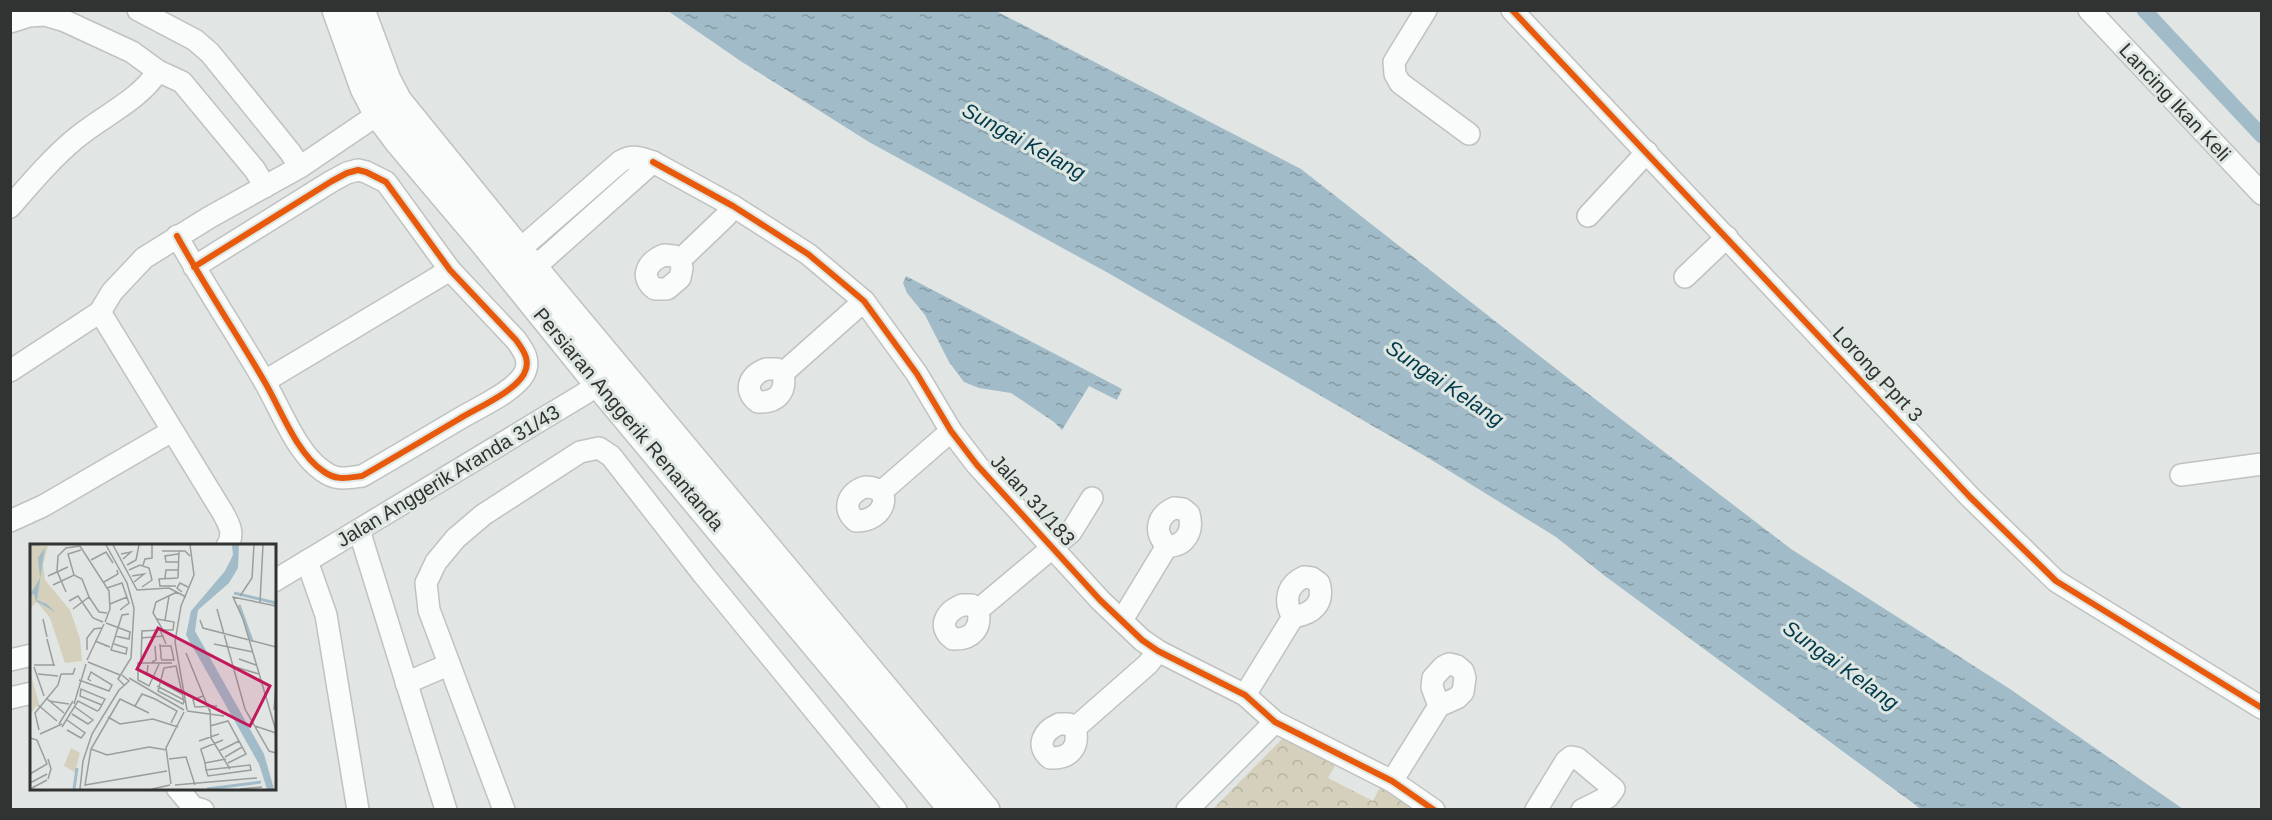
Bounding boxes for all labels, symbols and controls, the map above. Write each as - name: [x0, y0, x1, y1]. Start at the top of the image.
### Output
- street label: Lancing Ikan Keli: [2115, 39, 2235, 165]
- water label: Sungai Kelang: [959, 98, 1090, 184]
- street label: Persiaran Anggerik Renantanda: [529, 303, 729, 535]
- street label: Lorong Pprt 3: [1829, 322, 1927, 426]
- water label: Sungai Kelang: [1382, 335, 1508, 431]
- street label: Jalan Anggerik Aranda 31/43: [333, 401, 563, 551]
- street label: Jalan 31/183: [987, 450, 1079, 550]
- inset map: [30, 544, 276, 790]
- water label: Sungai Kelang: [1779, 616, 1903, 715]

